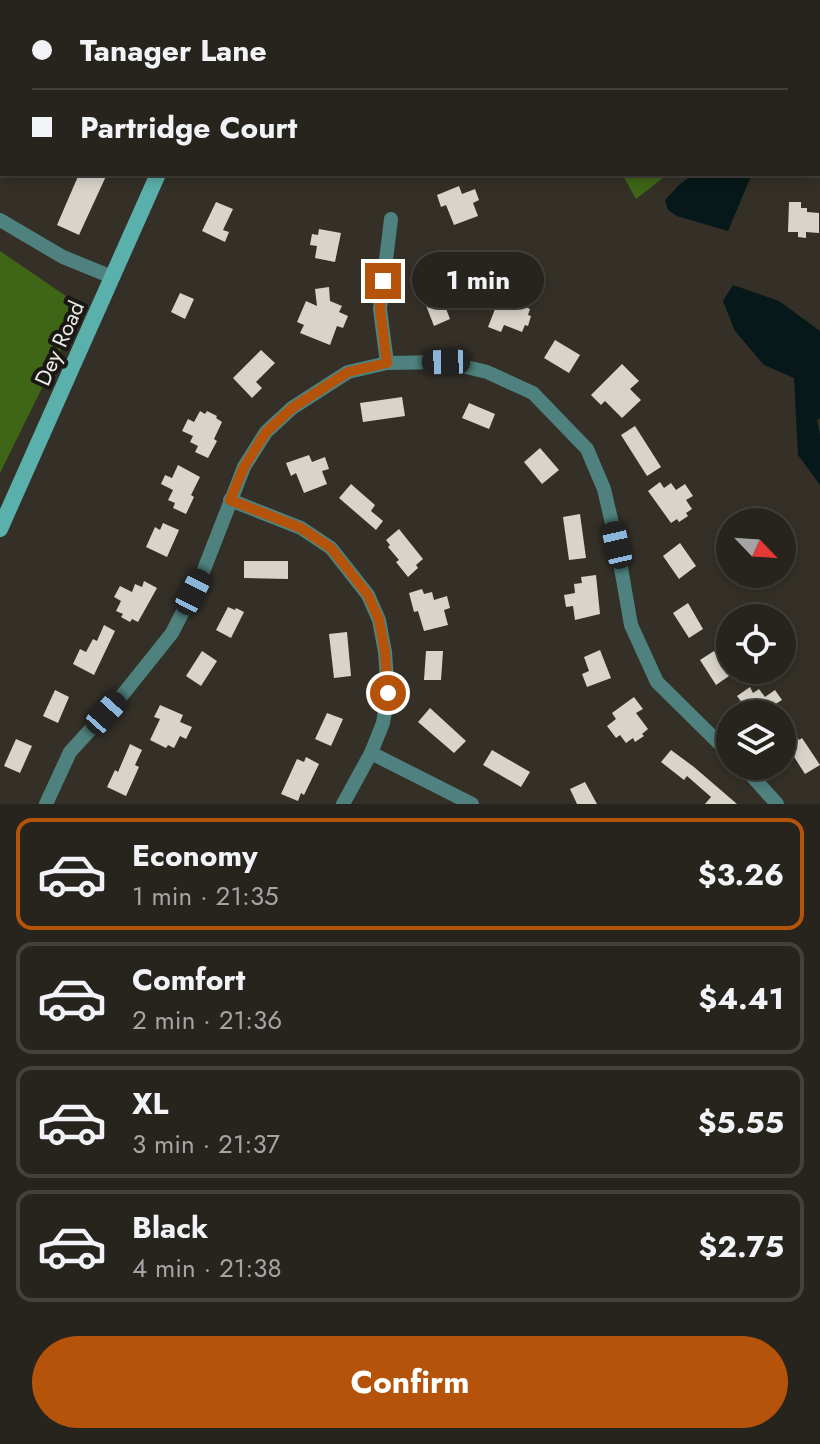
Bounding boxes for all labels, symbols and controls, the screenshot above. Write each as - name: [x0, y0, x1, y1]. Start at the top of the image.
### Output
- text: Tanager Lane: [80, 29, 267, 72]
- text: Partridge Court: [80, 106, 297, 149]
- callout: 1 min: [411, 253, 543, 309]
- text: 1 min: [446, 261, 510, 299]
- route end: [365, 263, 401, 299]
- street label: Dey Road: [26, 296, 92, 390]
- car: [422, 350, 470, 374]
- north arrow: [716, 508, 796, 588]
- map controls: [716, 508, 796, 780]
- car: [600, 519, 634, 571]
- car: [171, 565, 215, 619]
- button: locate: [716, 604, 796, 684]
- route start: [370, 675, 406, 711]
- car: [81, 687, 131, 739]
- button: layers: [716, 700, 796, 780]
- text: Economy: [132, 834, 258, 877]
- icon: car: [36, 838, 108, 910]
- text: $3.26: [698, 853, 784, 896]
- text: 1 min · 21:35: [132, 877, 279, 915]
- text: Comfort: [132, 958, 245, 1001]
- icon: car: [36, 962, 108, 1034]
- text: $4.41: [699, 977, 784, 1020]
- text: 2 min · 21:36: [132, 1001, 282, 1039]
- text: XL: [132, 1082, 168, 1125]
- icon: car: [36, 1086, 108, 1158]
- text: $5.55: [698, 1101, 784, 1144]
- text: 3 min · 21:37: [132, 1125, 280, 1163]
- text: Black: [132, 1206, 208, 1249]
- icon: car: [36, 1210, 108, 1282]
- text: $2.75: [699, 1225, 784, 1268]
- text: 4 min · 21:38: [132, 1249, 282, 1287]
- button: Confirm: [32, 1336, 788, 1428]

